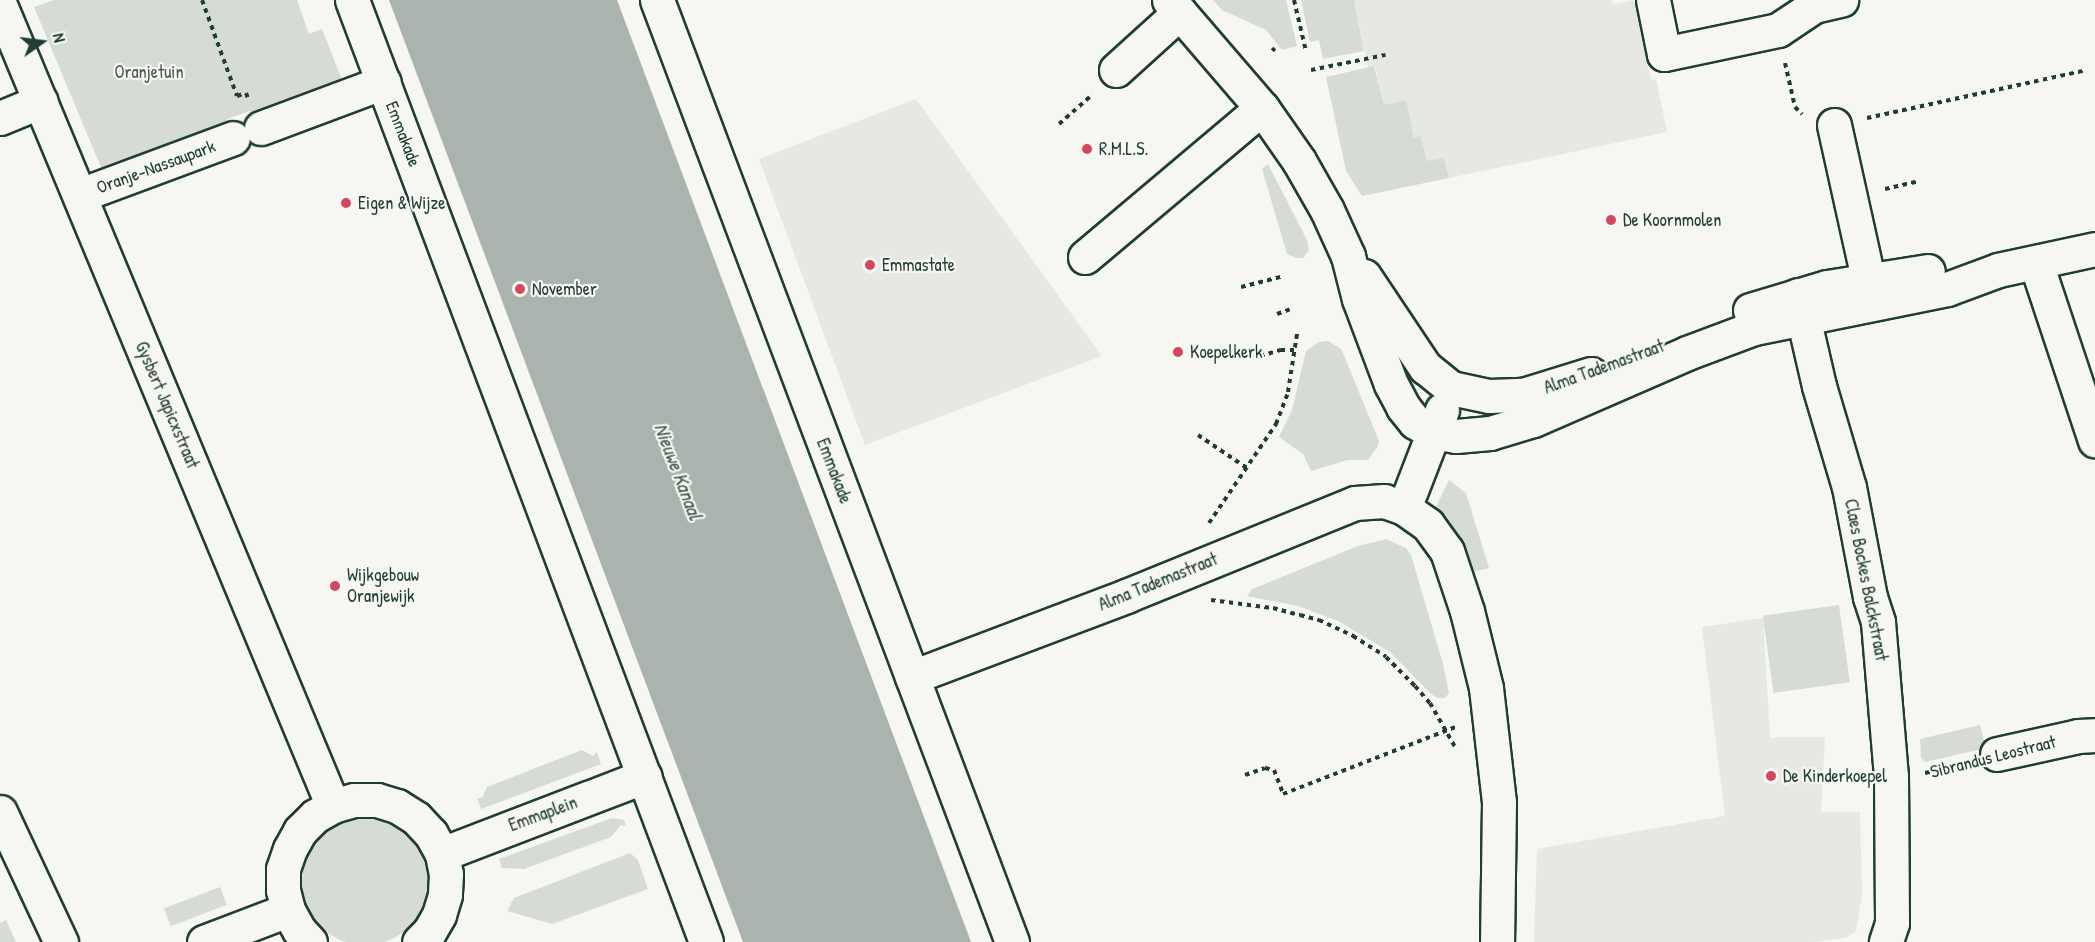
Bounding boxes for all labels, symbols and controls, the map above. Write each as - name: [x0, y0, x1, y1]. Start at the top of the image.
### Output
- north arrow: [12, 12, 72, 72]
- text: N: [48, 31, 71, 44]
- park label: Oranjetuin: [114, 61, 184, 83]
- street label: Emmakade: [381, 98, 425, 170]
- street label: Oranje-Nassaupark: [94, 136, 218, 198]
- place label: R.M.L.S.: [1099, 138, 1148, 160]
- marker: R.M.L.S.: [1080, 142, 1094, 156]
- place label: Eigen & Wijze: [358, 192, 445, 214]
- marker: Eigen & Wijze: [339, 196, 353, 210]
- place label: De Koornmolen: [1623, 209, 1721, 231]
- marker: De Koornmolen: [1604, 213, 1618, 227]
- place label: Emmastate: [882, 254, 955, 276]
- marker: Emmastate: [863, 258, 877, 272]
- place label: November: [532, 278, 597, 300]
- marker: November: [513, 282, 527, 296]
- street label: Alma Tademastraat: [1541, 335, 1667, 399]
- street label: Gysbert Japicxstraat: [131, 338, 203, 472]
- place label: Koepelkerk: [1190, 341, 1263, 363]
- marker: Koepelkerk: [1171, 345, 1185, 359]
- water label: Nieuwe Kanaal: [650, 419, 708, 523]
- street label: Emmakade: [812, 435, 856, 507]
- street label: Claes Bockes Balckstraat: [1840, 497, 1892, 663]
- street label: Alma Tademastraat: [1095, 548, 1221, 616]
- place label: Wijkgebouw Oranjewijk: [347, 565, 419, 608]
- marker: Wijkgebouw Oranjewijk: [328, 579, 342, 593]
- street label: Sibrandus Leostraat: [1928, 731, 2058, 783]
- place label: De Kinderkoepel: [1783, 765, 1887, 787]
- marker: De Kinderkoepel: [1764, 769, 1778, 783]
- street label: Emmaplein: [506, 792, 580, 836]

